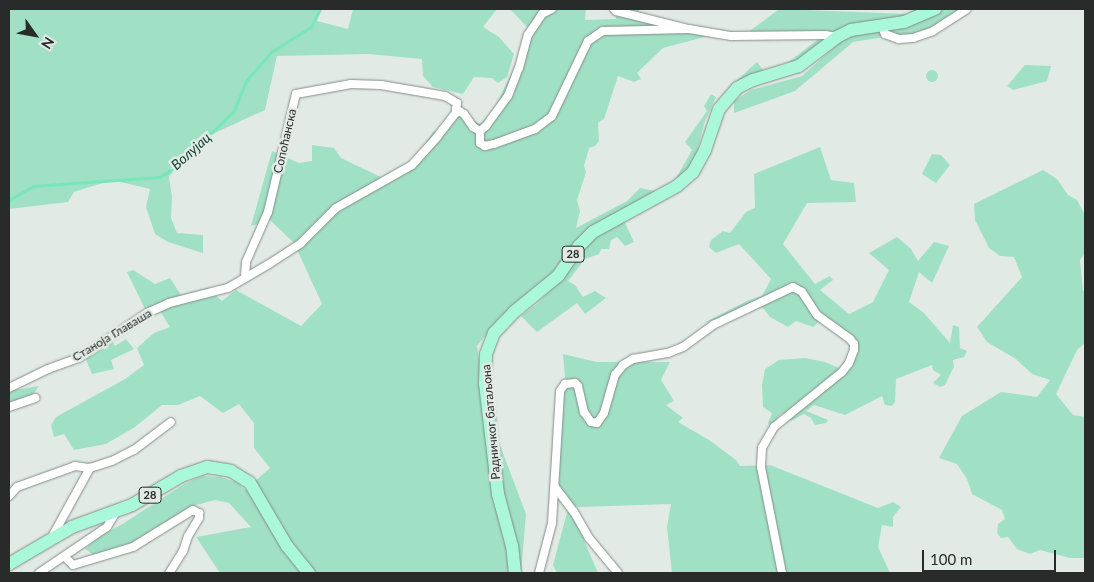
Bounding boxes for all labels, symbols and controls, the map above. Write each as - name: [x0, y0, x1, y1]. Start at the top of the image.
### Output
- north arrow: [10, 10, 60, 60]
- text: N: [38, 34, 58, 52]
- street label: Сопоћанска: [271, 107, 299, 175]
- water label: Волујац: [168, 129, 214, 173]
- road number: 28: [560, 245, 586, 262]
- street label: Станоја Главаша: [70, 306, 154, 364]
- street label: Радничког батаљона: [479, 364, 503, 480]
- road number: 28: [138, 486, 162, 504]
- scale bar: [924, 540, 1058, 572]
- text: 100 m: [930, 550, 972, 568]

